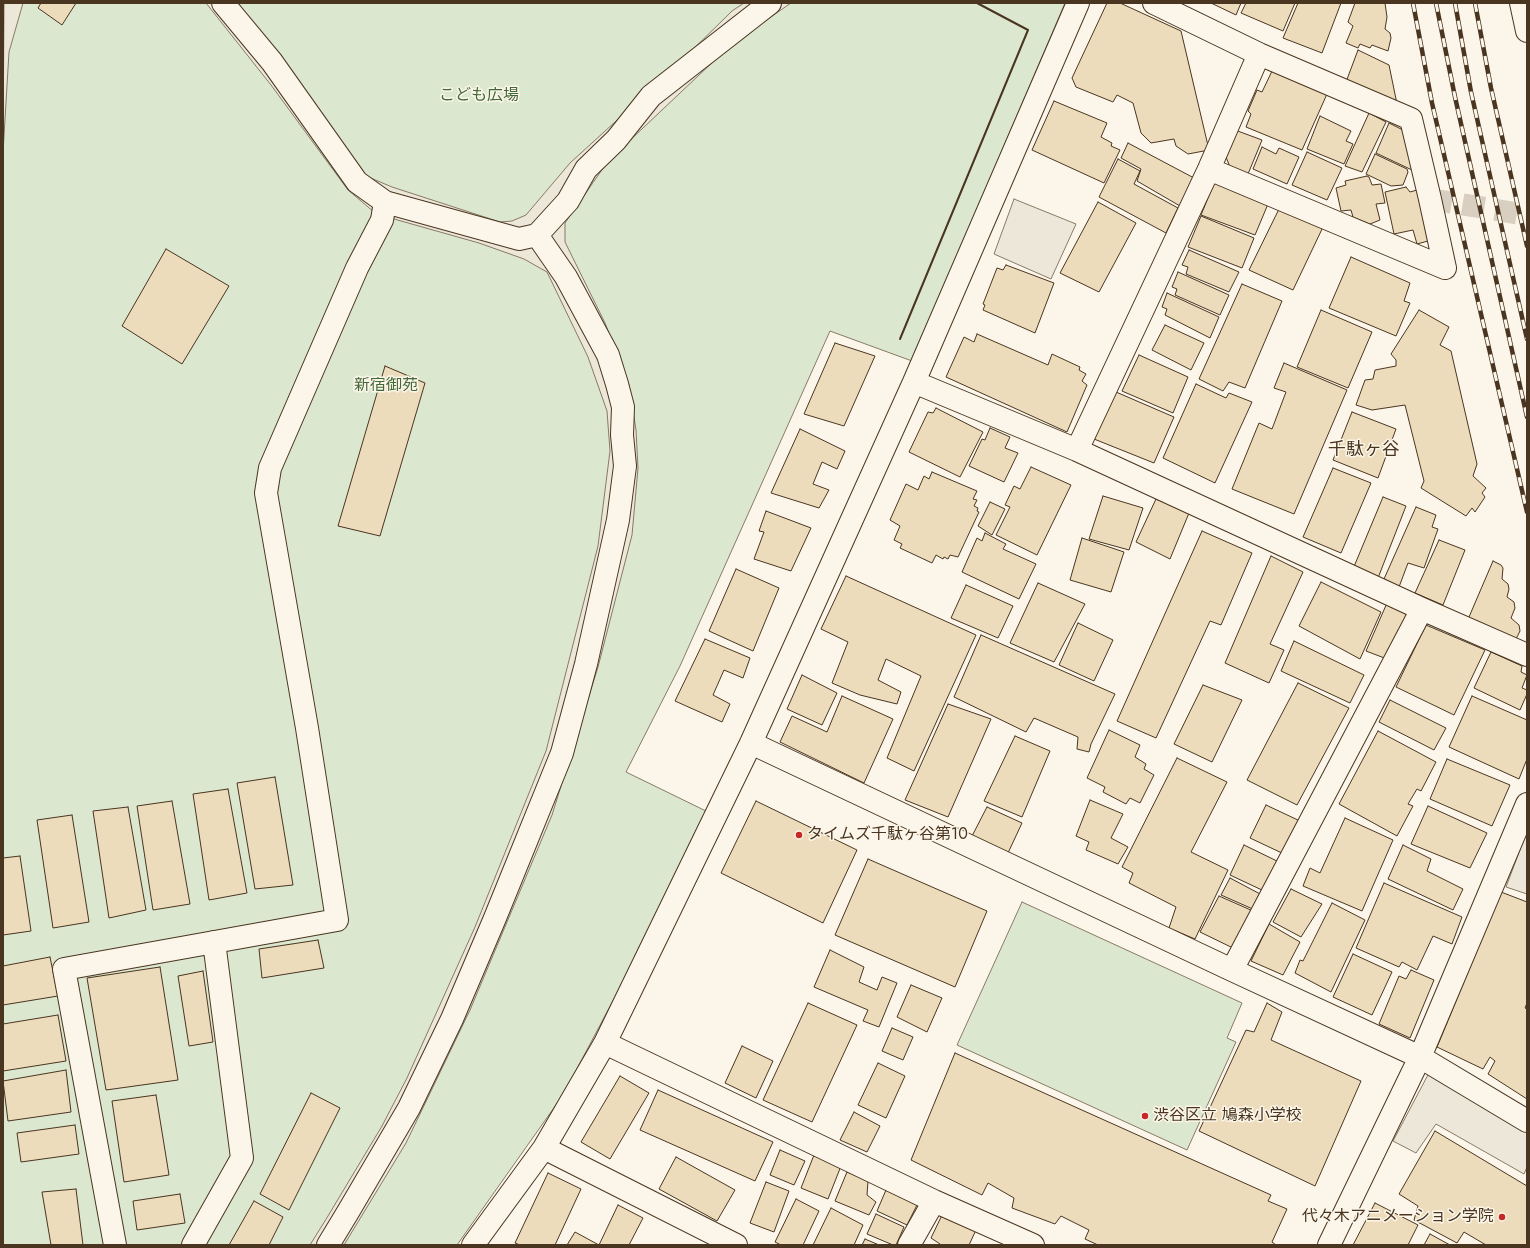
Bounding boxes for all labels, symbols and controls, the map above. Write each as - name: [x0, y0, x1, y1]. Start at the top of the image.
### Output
- park label: こども広場: [439, 86, 519, 106]
- park label: 新宿御苑: [354, 376, 418, 396]
- district label: 千駄ヶ谷: [1328, 440, 1400, 462]
- place label: タイムズ千駄ヶ谷第10: [807, 825, 968, 845]
- marker: タイムズ千駄ヶ谷第10: [794, 830, 804, 840]
- place label: 渋谷区立 鳩森小学校: [1153, 1106, 1302, 1126]
- marker: 渋谷区立 鳩森小学校: [1140, 1111, 1150, 1121]
- place label: 代々木アニメーション学院: [1302, 1207, 1494, 1227]
- marker: 代々木アニメーション学院: [1497, 1212, 1507, 1222]

